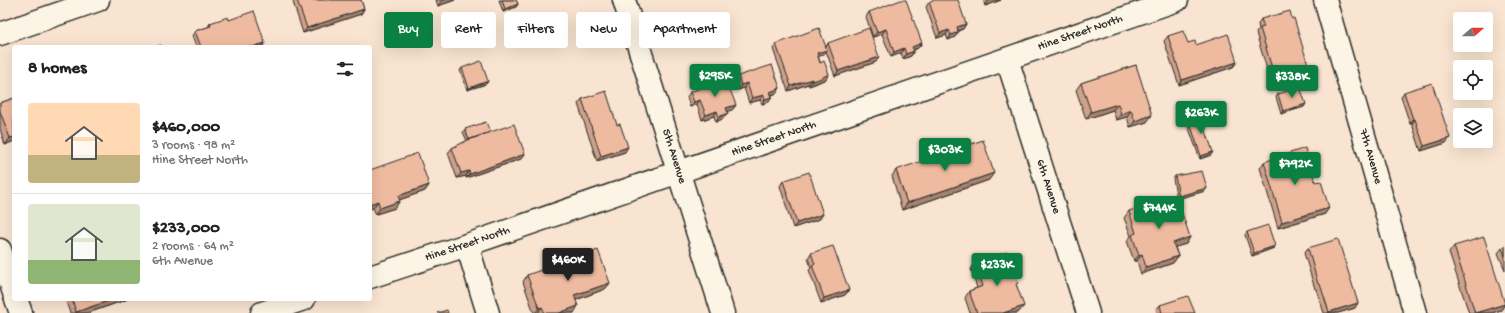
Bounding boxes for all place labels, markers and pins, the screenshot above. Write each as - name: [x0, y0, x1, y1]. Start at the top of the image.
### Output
- pin: $295K: [687, 64, 743, 98]
- pin: $338K: [1264, 65, 1320, 99]
- pin: $263K: [1173, 101, 1229, 135]
- pin: $303K: [917, 138, 973, 172]
- pin: $792K: [1267, 152, 1323, 186]
- pin: $744K: [1131, 196, 1187, 230]
- pin: $460K: [540, 248, 596, 282]
- pin: $233K: [969, 253, 1025, 287]

